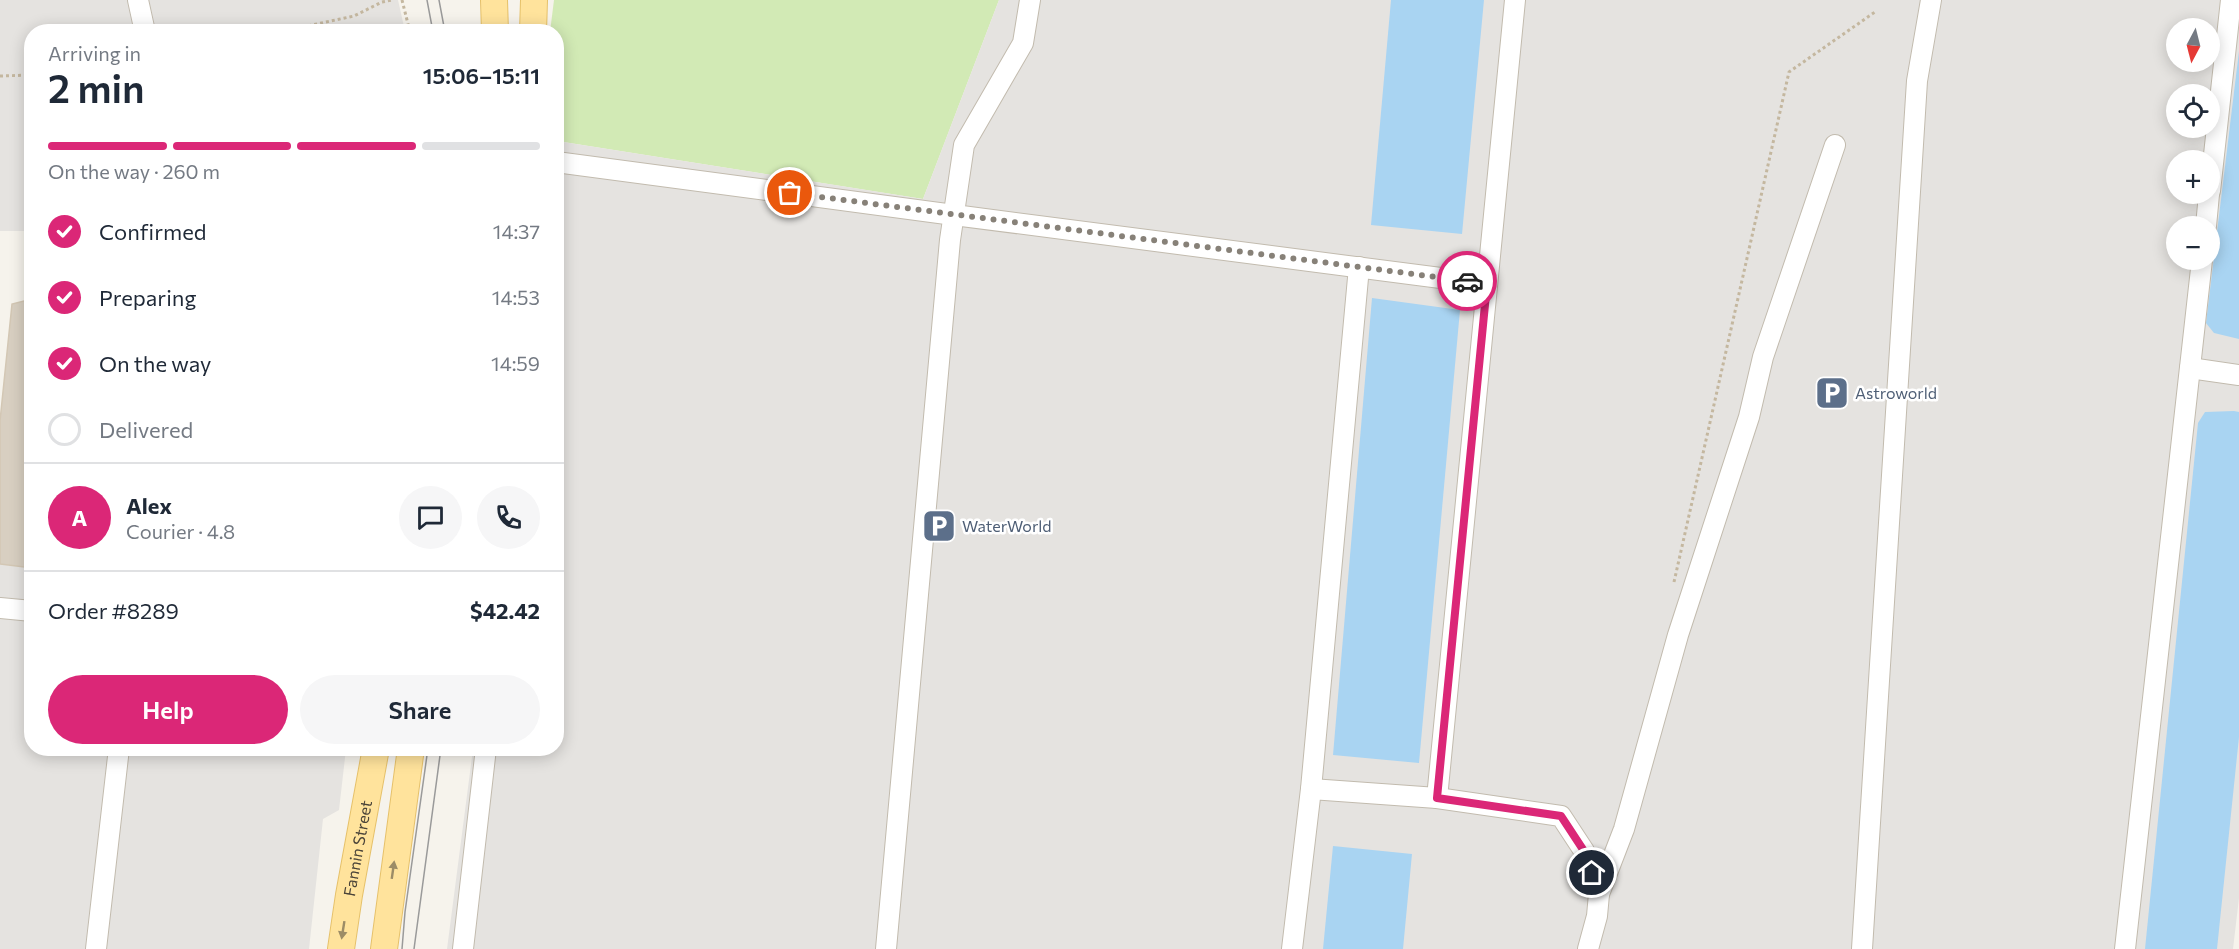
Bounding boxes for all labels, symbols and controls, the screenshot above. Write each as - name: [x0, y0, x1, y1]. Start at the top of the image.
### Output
- north arrow: [2166, 18, 2220, 72]
- map controls: [2166, 18, 2220, 270]
- text: Arriving in: [48, 41, 141, 65]
- text: 15:06–15:11: [423, 62, 540, 89]
- text: 2 min: [48, 63, 145, 111]
- button: locate: [2166, 84, 2220, 138]
- button: +: [2166, 150, 2220, 204]
- text: On the way · 260 m: [48, 159, 220, 183]
- pin: [764, 167, 815, 218]
- icon: bag: [773, 176, 806, 209]
- icon: check: [48, 215, 81, 248]
- button: −: [2166, 216, 2220, 270]
- text: Confirmed: [99, 218, 206, 245]
- text: 14:37: [493, 219, 540, 243]
- courier: [1437, 251, 1497, 311]
- icon: car: [1451, 265, 1484, 298]
- icon: check: [48, 281, 81, 314]
- text: Preparing: [99, 284, 196, 311]
- text: 14:53: [492, 285, 540, 309]
- icon: check: [48, 347, 81, 380]
- text: On the way: [99, 350, 211, 377]
- text: 14:59: [491, 351, 540, 375]
- parking icon: Astroworld: [1814, 375, 1850, 411]
- place label: Astroworld: [1855, 383, 1937, 402]
- text: Delivered: [99, 416, 193, 443]
- button: chat: [399, 486, 462, 549]
- button: phone: [477, 486, 540, 549]
- text: Alex: [126, 492, 172, 519]
- text: A: [72, 504, 87, 531]
- parking icon: WaterWorld: [921, 508, 957, 544]
- place label: WaterWorld: [962, 516, 1052, 535]
- text: Courier · 4.8: [126, 519, 235, 543]
- text: Order #8289: [48, 597, 179, 624]
- text: $42.42: [470, 597, 540, 624]
- button: Help: [48, 675, 288, 744]
- button: Share: [300, 675, 540, 744]
- street label: Fannin Street: [339, 798, 375, 898]
- pin: [1566, 847, 1617, 898]
- icon: home: [1575, 856, 1608, 889]
- one-way arrow: [389, 860, 398, 879]
- one-way arrow: [339, 921, 348, 940]

